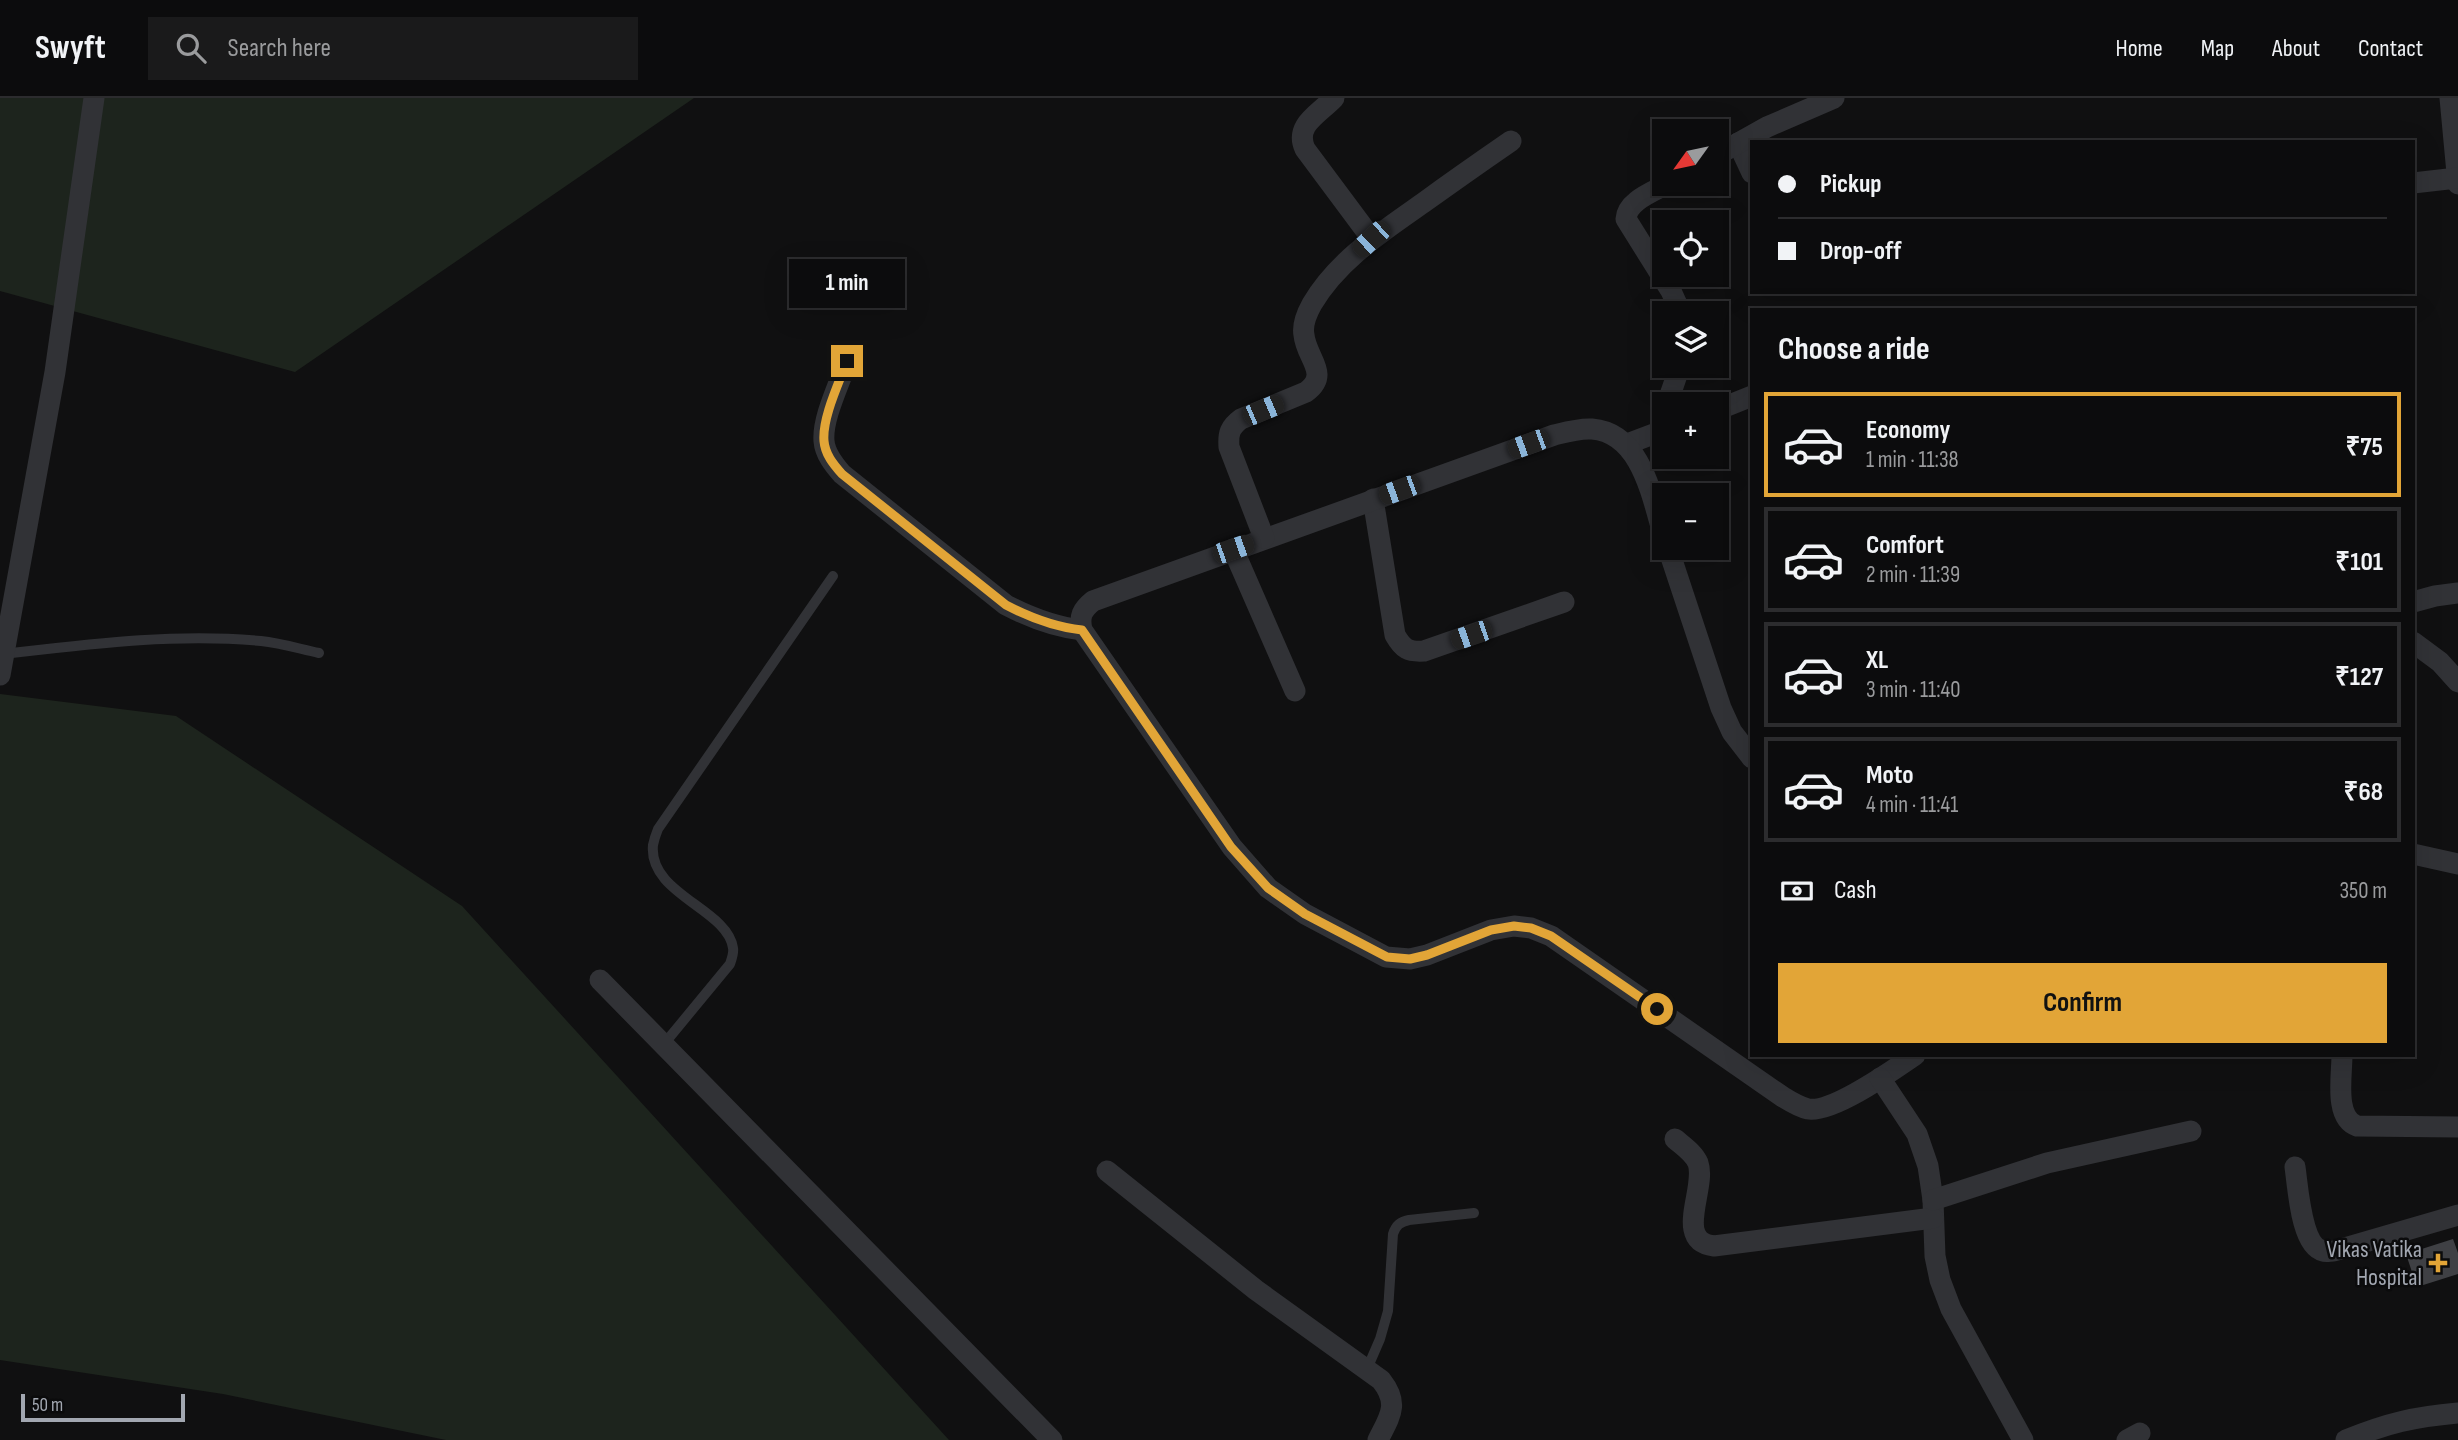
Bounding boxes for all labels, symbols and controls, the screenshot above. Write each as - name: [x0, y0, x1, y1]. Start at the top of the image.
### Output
- search box: [148, 17, 638, 80]
- text: Swyft: [35, 28, 106, 68]
- icon: search: [172, 29, 210, 67]
- text: Search here: [228, 33, 331, 64]
- text: Home: [2115, 34, 2163, 63]
- text: Map: [2201, 34, 2234, 63]
- text: About: [2272, 34, 2320, 63]
- text: Contact: [2358, 34, 2423, 63]
- north arrow: [1652, 119, 1729, 196]
- map controls: [1652, 119, 1729, 560]
- text: Pickup: [1820, 169, 1882, 200]
- button: locate: [1652, 210, 1729, 287]
- car: [1349, 217, 1394, 261]
- text: Drop-off: [1820, 236, 1901, 267]
- callout: 1 min: [789, 260, 905, 308]
- text: 1 min: [826, 269, 868, 297]
- button: layers: [1652, 301, 1729, 378]
- text: Choose a ride: [1778, 330, 1930, 369]
- route end: [831, 345, 863, 377]
- car: [1240, 392, 1287, 428]
- button: +: [1652, 392, 1729, 469]
- icon: car: [1782, 413, 1845, 476]
- text: Economy: [1866, 415, 1950, 446]
- car: [1505, 427, 1552, 461]
- text: ₹75: [2345, 432, 2383, 463]
- text: 1 min · 11:38: [1866, 446, 1959, 474]
- car: [1376, 473, 1423, 507]
- button: −: [1652, 483, 1729, 560]
- icon: car: [1782, 528, 1845, 591]
- text: Comfort: [1866, 530, 1944, 561]
- car: [1210, 532, 1257, 566]
- text: ₹101: [2335, 547, 2383, 578]
- text: 2 min · 11:39: [1866, 561, 1960, 589]
- car: [1448, 618, 1495, 652]
- icon: car: [1782, 643, 1845, 706]
- text: XL: [1866, 645, 1888, 676]
- text: ₹127: [2335, 662, 2383, 693]
- text: 3 min · 11:40: [1866, 676, 1960, 704]
- icon: car: [1782, 758, 1845, 821]
- text: Moto: [1866, 760, 1914, 791]
- text: ₹68: [2344, 777, 2383, 808]
- text: 4 min · 11:41: [1866, 791, 1958, 819]
- icon: cash: [1778, 872, 1816, 910]
- text: Cash: [1834, 875, 1877, 906]
- text: 350 m: [2339, 877, 2387, 905]
- button: Confirm: [1778, 963, 2387, 1043]
- route start: [1641, 993, 1673, 1025]
- place label: Vikas Vatika Hospital: [2326, 1235, 2422, 1292]
- marker: Vikas Vatika Hospital: [2428, 1253, 2448, 1273]
- scale bar: [21, 1391, 186, 1423]
- text: 50 m: [32, 1394, 63, 1417]

